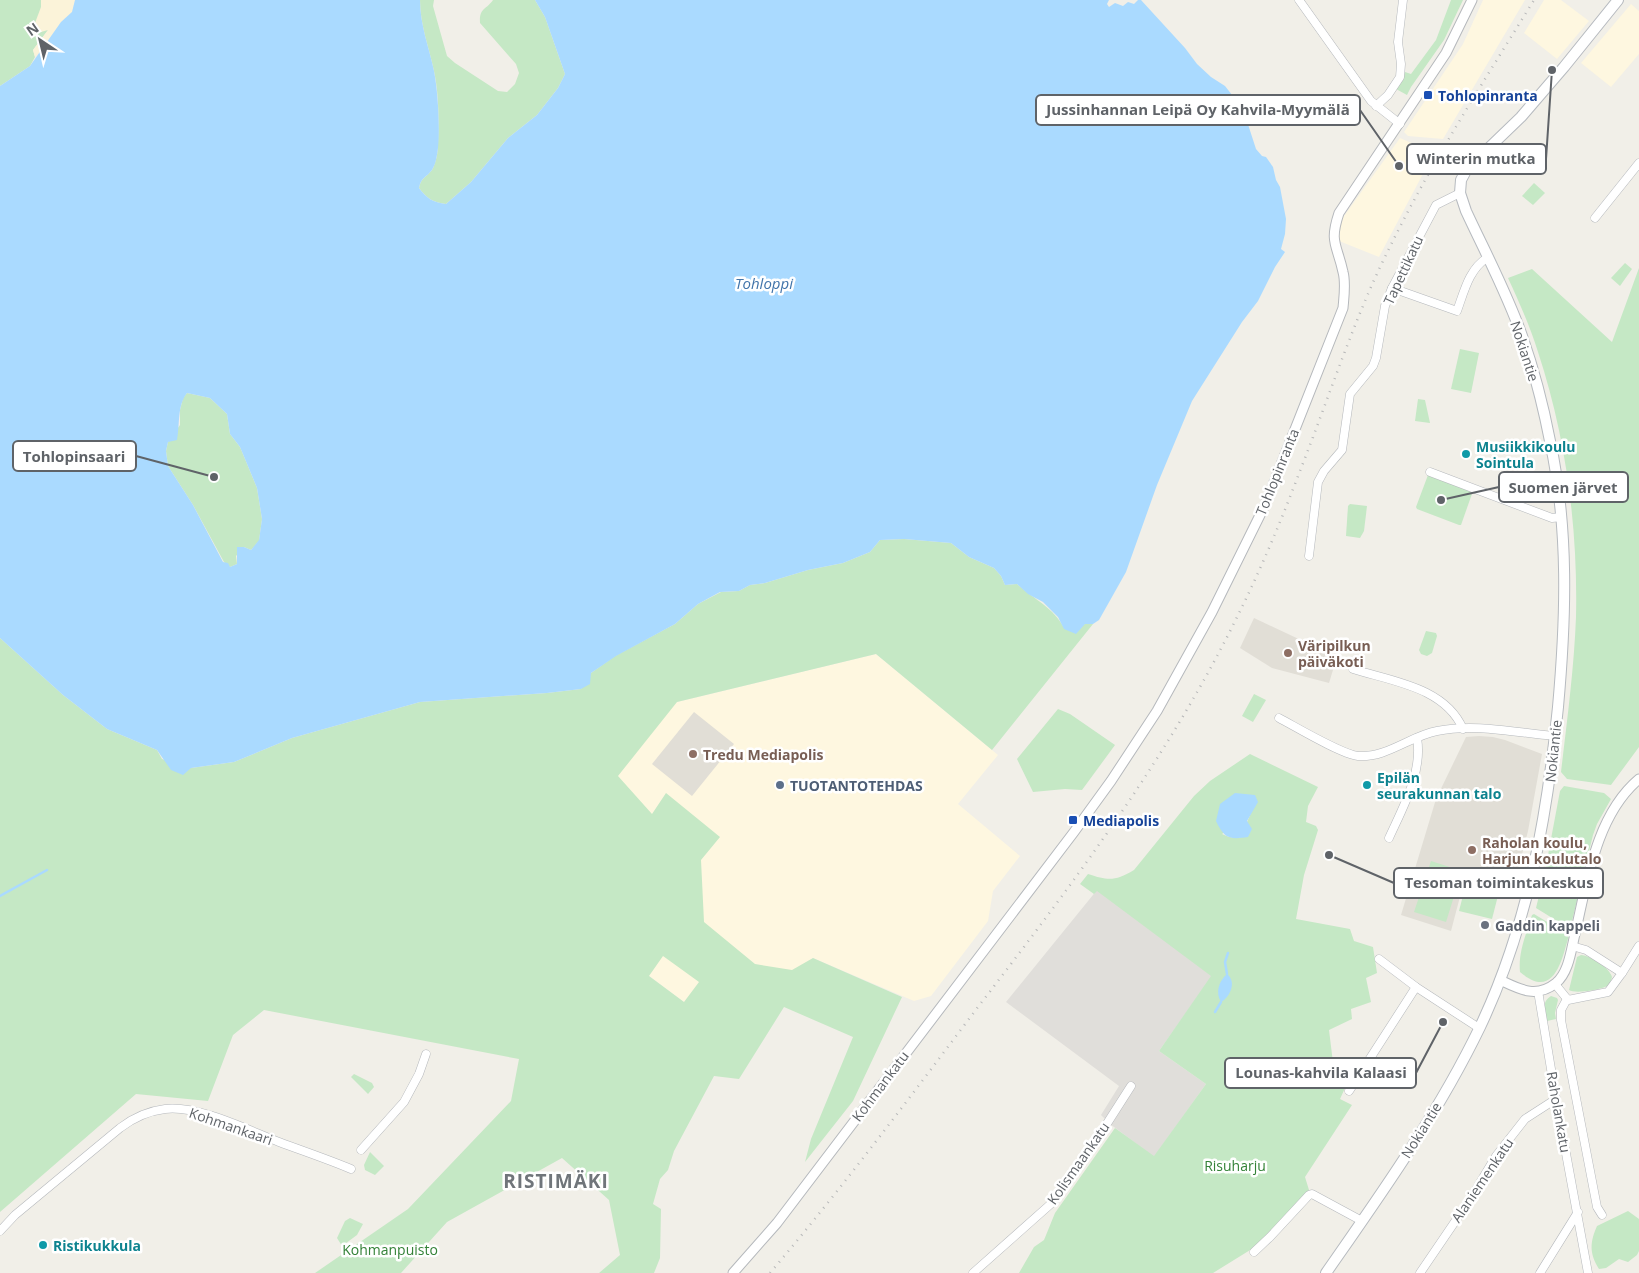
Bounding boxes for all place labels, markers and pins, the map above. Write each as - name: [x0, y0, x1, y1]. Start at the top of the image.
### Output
- place label: Tohlopinranta: [1438, 86, 1538, 105]
- marker: Tohlopinranta: [1422, 89, 1434, 101]
- callout: Jussinhannan Leipä Oy Kahvila-Myymälä: [1036, 95, 1360, 125]
- callout: Winterin mutka: [1407, 144, 1546, 174]
- place label: Musiikkikoulu Sointula: [1476, 437, 1576, 472]
- callout: Tohlopinsaari: [13, 441, 136, 471]
- marker: Musiikkikoulu Sointula: [1460, 448, 1472, 460]
- callout: Suomen järvet: [1499, 472, 1628, 502]
- place label: Väripilkun päiväkoti: [1298, 636, 1371, 671]
- marker: Väripilkun päiväkoti: [1282, 647, 1294, 659]
- place label: Tredu Mediapolis: [703, 745, 824, 764]
- marker: Tredu Mediapolis: [687, 748, 699, 760]
- place label: Epilän seurakunnan talo: [1377, 768, 1502, 803]
- place label: TUOTANTOTEHDAS: [790, 776, 923, 795]
- marker: TUOTANTOTEHDAS: [774, 779, 786, 791]
- marker: Epilän seurakunnan talo: [1361, 779, 1373, 791]
- place label: Mediapolis: [1083, 811, 1159, 830]
- marker: Mediapolis: [1067, 814, 1079, 826]
- place label: Raholan koulu, Harjun koulutalo: [1482, 833, 1602, 868]
- marker: Raholan koulu, Harjun koulutalo: [1466, 844, 1478, 856]
- callout: Tesoman toimintakeskus: [1394, 868, 1603, 898]
- place label: Gaddin kappeli: [1495, 916, 1600, 935]
- marker: Gaddin kappeli: [1479, 919, 1491, 931]
- callout: Lounas-kahvila Kalaasi: [1225, 1058, 1416, 1088]
- place label: Ristikukkula: [53, 1236, 141, 1255]
- marker: Ristikukkula: [37, 1239, 49, 1251]

